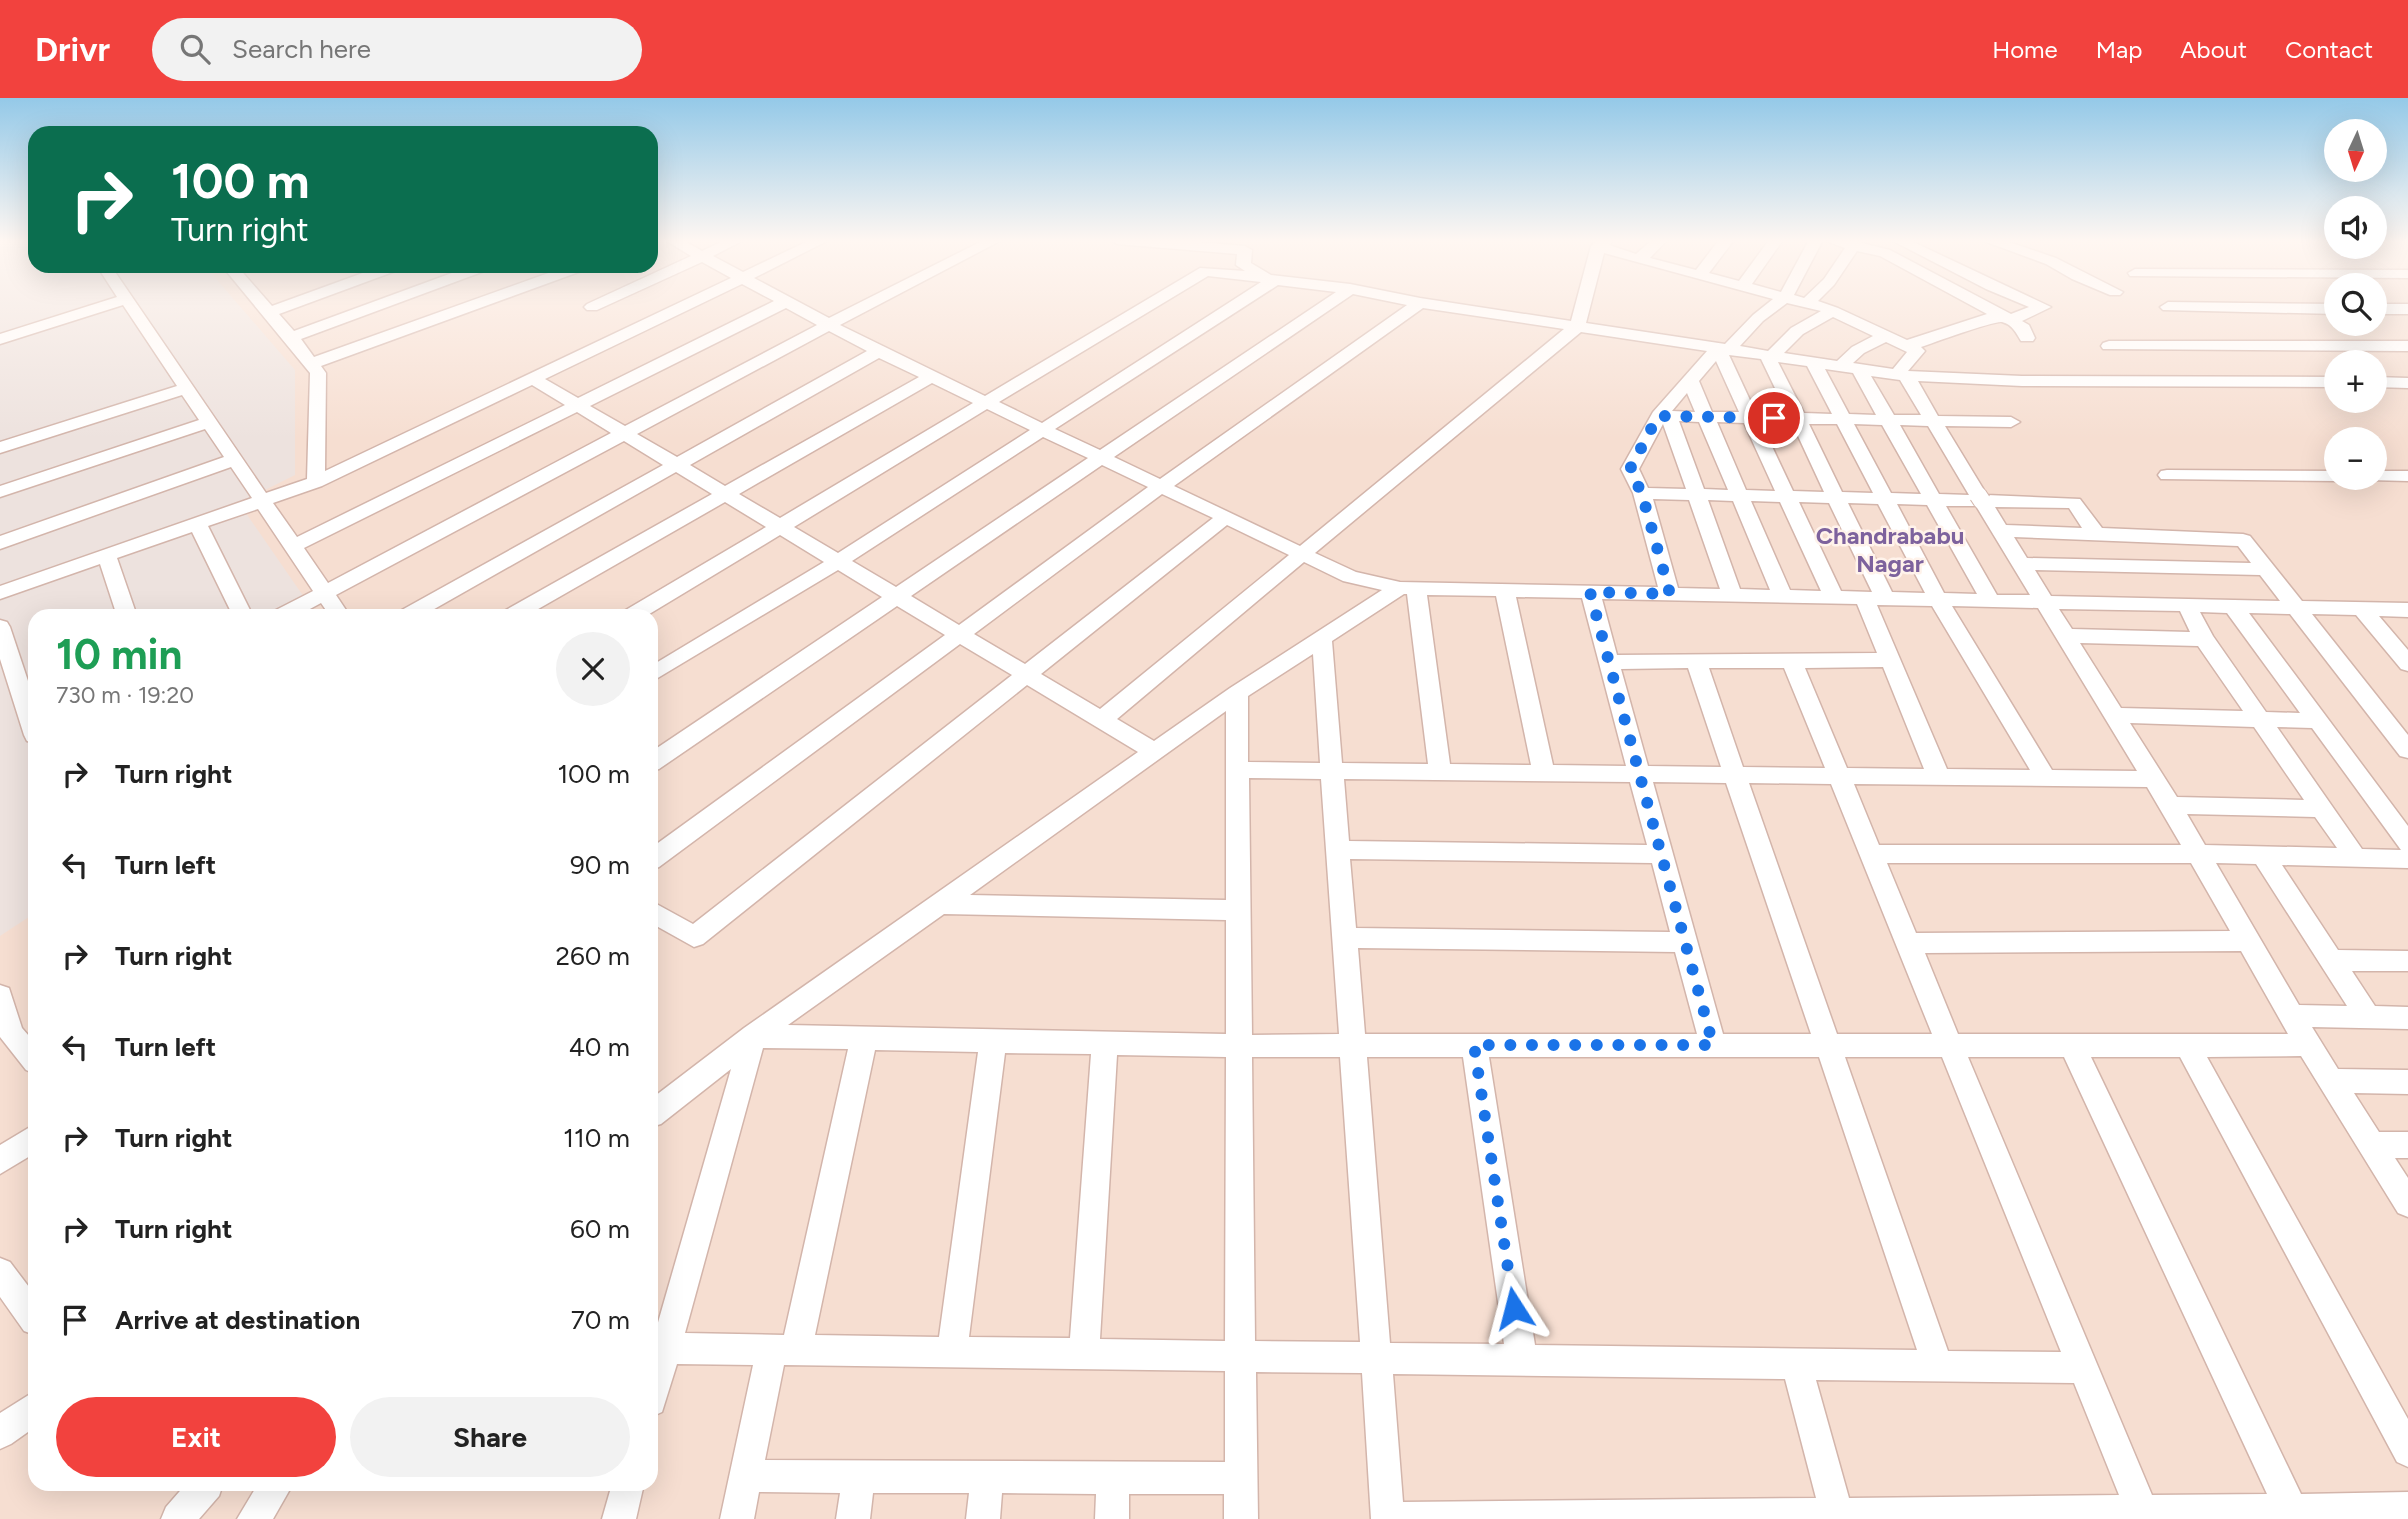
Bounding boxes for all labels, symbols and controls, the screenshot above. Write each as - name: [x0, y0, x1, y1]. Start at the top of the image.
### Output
- search box: [152, 18, 642, 81]
- text: Drivr: [35, 30, 110, 69]
- icon: search: [176, 30, 214, 68]
- text: Search here: [232, 33, 371, 65]
- text: Home: [1992, 35, 2058, 64]
- text: Map: [2096, 35, 2142, 64]
- text: About: [2180, 35, 2247, 64]
- text: Contact: [2285, 35, 2373, 64]
- north arrow: [2324, 119, 2387, 182]
- map controls: [2324, 119, 2387, 490]
- text: 100 m: [171, 151, 310, 210]
- icon: right: [56, 154, 147, 245]
- button: sound: [2324, 196, 2387, 259]
- text: Turn right: [171, 211, 309, 249]
- button: search: [2324, 273, 2387, 336]
- button: +: [2324, 350, 2387, 413]
- pin: [1744, 388, 1804, 448]
- icon: arrive: [1755, 399, 1793, 437]
- button: −: [2324, 427, 2387, 490]
- district label: Chandrababu Nagar: [1816, 521, 1964, 578]
- text: 10 min: [56, 629, 182, 680]
- button: close: [556, 632, 630, 706]
- text: 730 m · 19:20: [56, 681, 194, 709]
- icon: right: [56, 755, 94, 793]
- text: Turn right: [115, 758, 232, 790]
- text: 100 m: [557, 758, 630, 790]
- icon: left: [56, 846, 94, 884]
- text: Turn left: [115, 849, 216, 881]
- text: 90 m: [570, 849, 630, 881]
- icon: right: [56, 937, 94, 975]
- text: Turn right: [115, 940, 232, 972]
- text: 260 m: [556, 940, 630, 972]
- icon: left: [56, 1028, 94, 1066]
- text: Turn left: [115, 1031, 216, 1063]
- text: 40 m: [569, 1031, 630, 1063]
- icon: right: [56, 1119, 94, 1157]
- text: Turn right: [115, 1122, 232, 1154]
- text: 110 m: [563, 1122, 630, 1154]
- icon: right: [56, 1210, 94, 1248]
- text: Turn right: [115, 1213, 232, 1245]
- text: 60 m: [570, 1213, 630, 1245]
- position arrow: [1477, 1271, 1551, 1345]
- icon: arrive: [56, 1301, 94, 1339]
- text: Arrive at destination: [115, 1304, 360, 1336]
- text: 70 m: [571, 1304, 630, 1336]
- button: Exit: [56, 1397, 336, 1477]
- button: Share: [350, 1397, 630, 1477]

